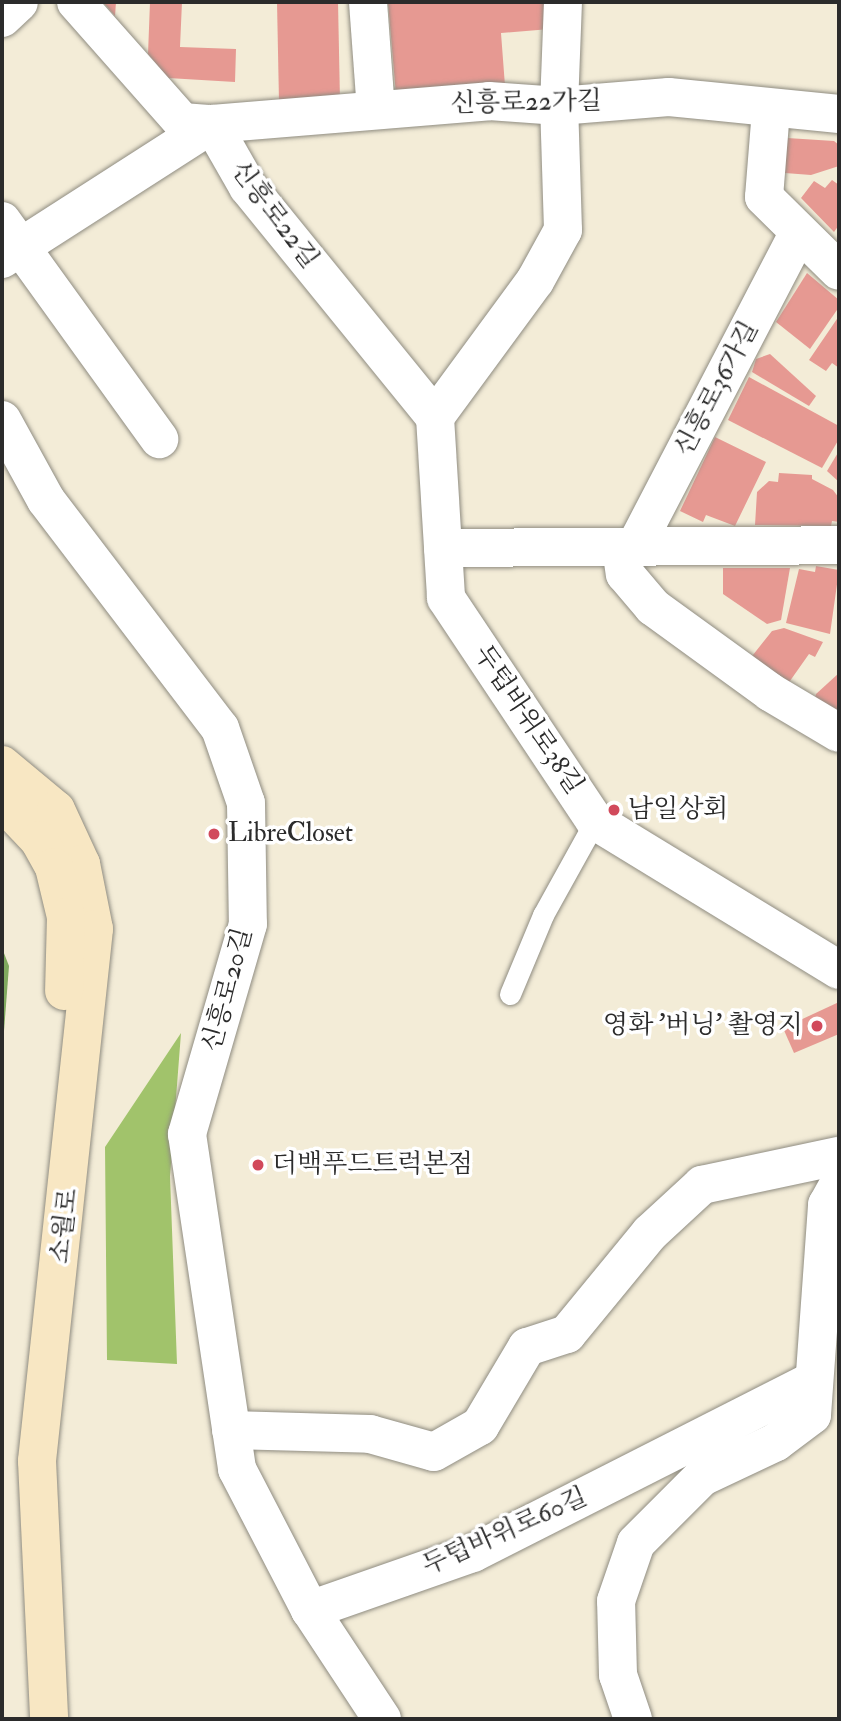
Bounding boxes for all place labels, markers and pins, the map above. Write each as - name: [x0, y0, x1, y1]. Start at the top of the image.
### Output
- place label: 남일상회: [628, 794, 728, 826]
- marker: 남일상회: [606, 802, 622, 818]
- place label: LibreCloset: [228, 818, 353, 850]
- marker: LibreCloset: [206, 826, 222, 842]
- place label: 영화 '버닝' 촬영지: [603, 1010, 803, 1042]
- marker: 영화 '버닝' 촬영지: [809, 1018, 825, 1034]
- place label: 더백푸드트럭본점: [272, 1149, 473, 1181]
- marker: 더백푸드트럭본점: [250, 1157, 266, 1173]

